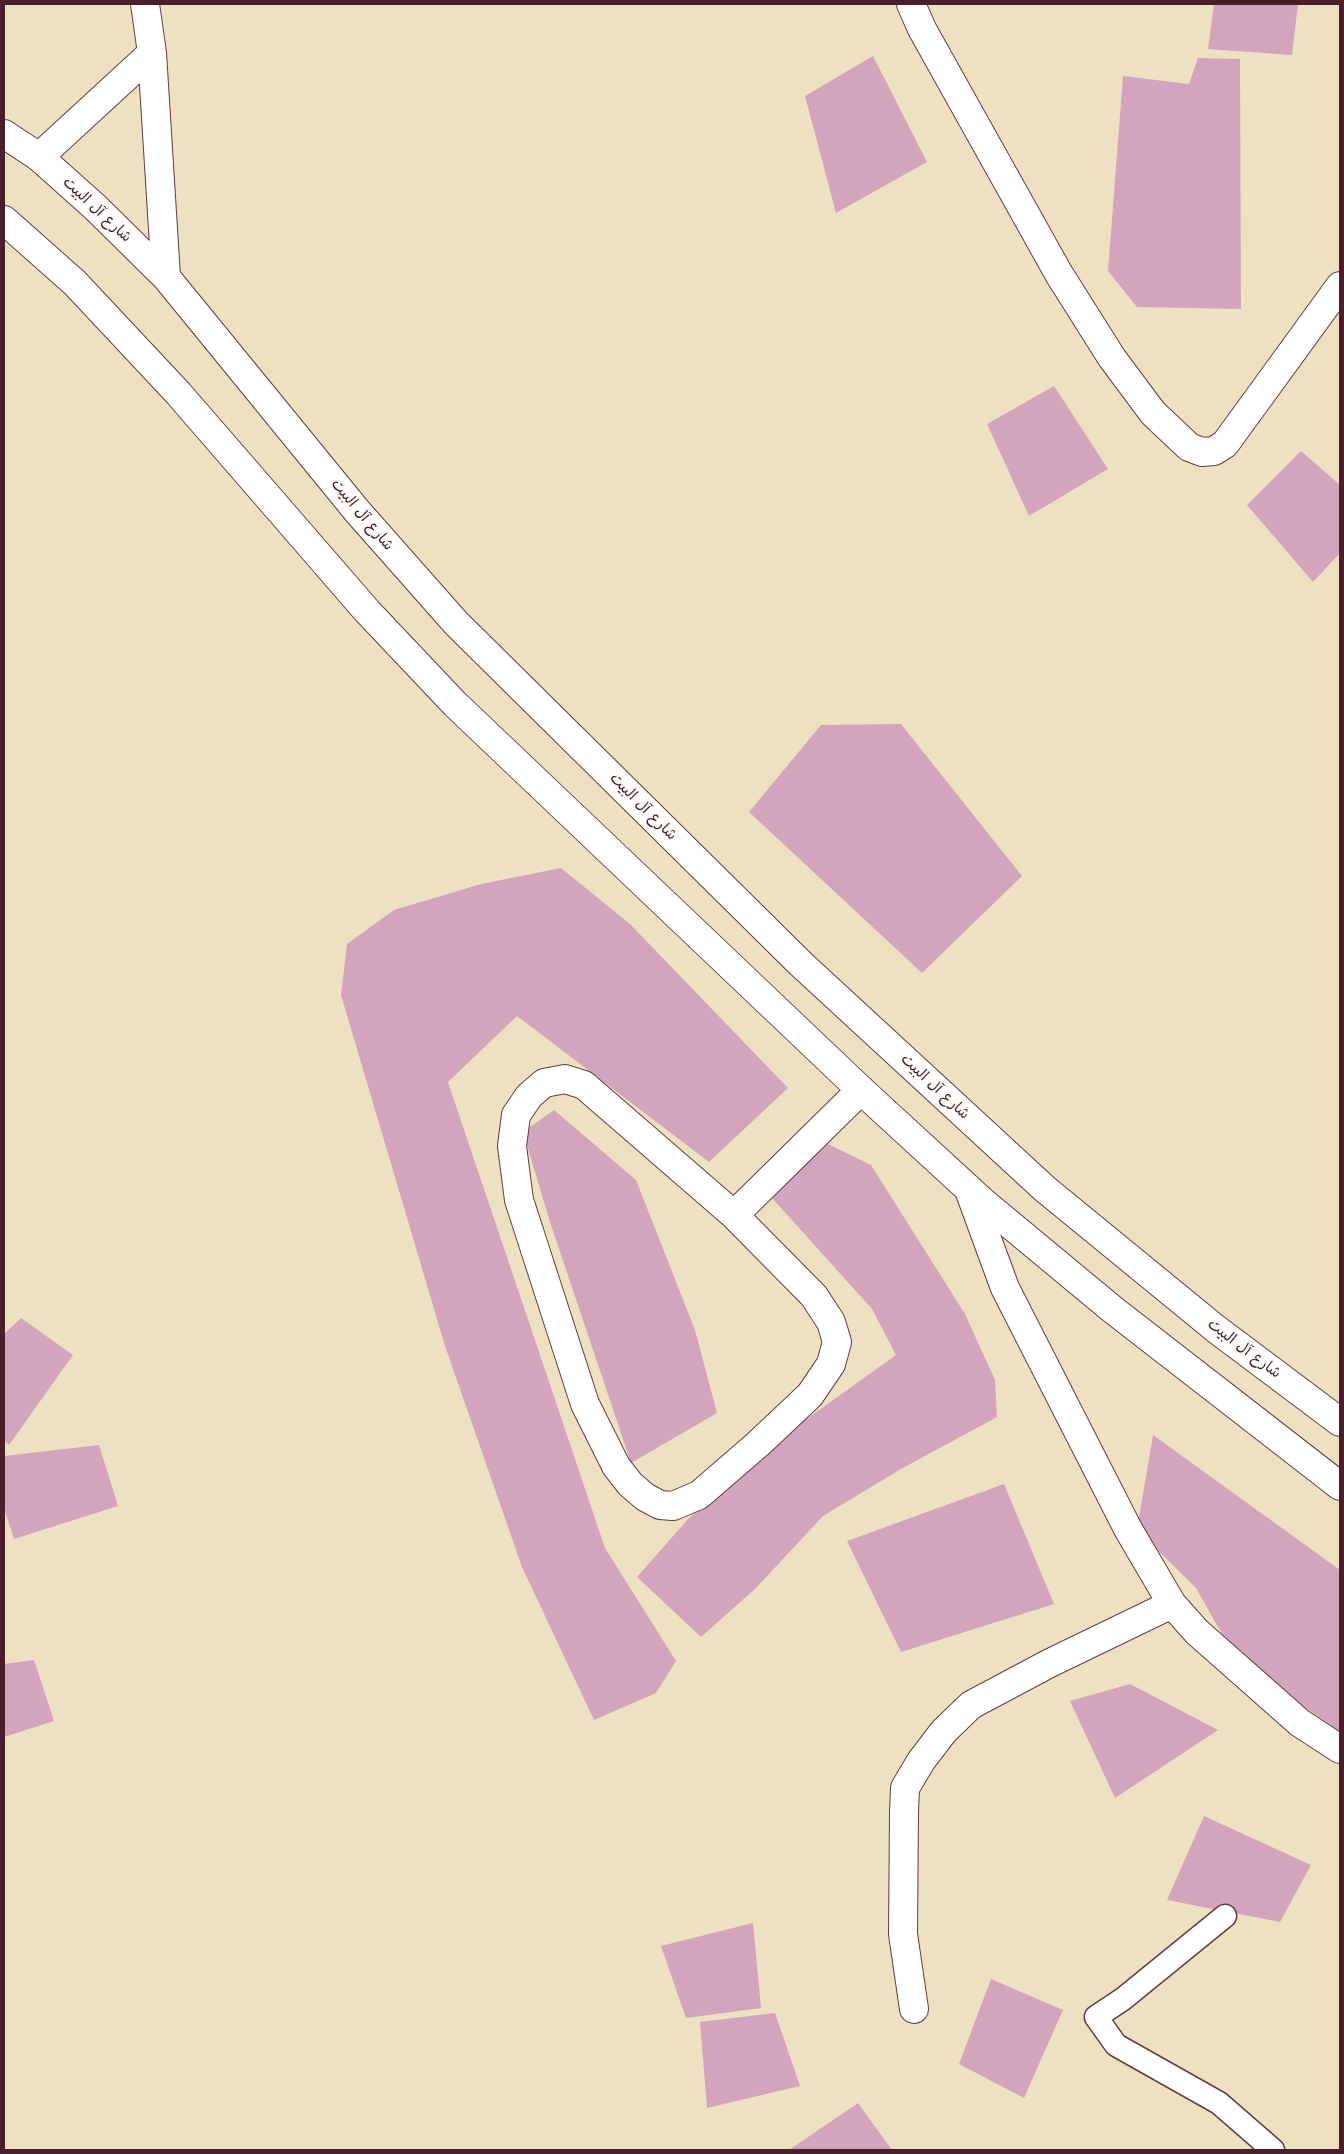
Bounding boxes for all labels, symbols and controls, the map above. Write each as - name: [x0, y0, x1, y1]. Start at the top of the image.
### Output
- street label: شارع آل البيت: [59, 174, 135, 246]
- street label: شارع آل البيت: [327, 476, 397, 554]
- street label: شارع آل البيت: [606, 770, 680, 844]
- street label: شارع آل البيت: [897, 1051, 973, 1123]
- street label: شارع آل البيت: [1204, 1315, 1284, 1383]

